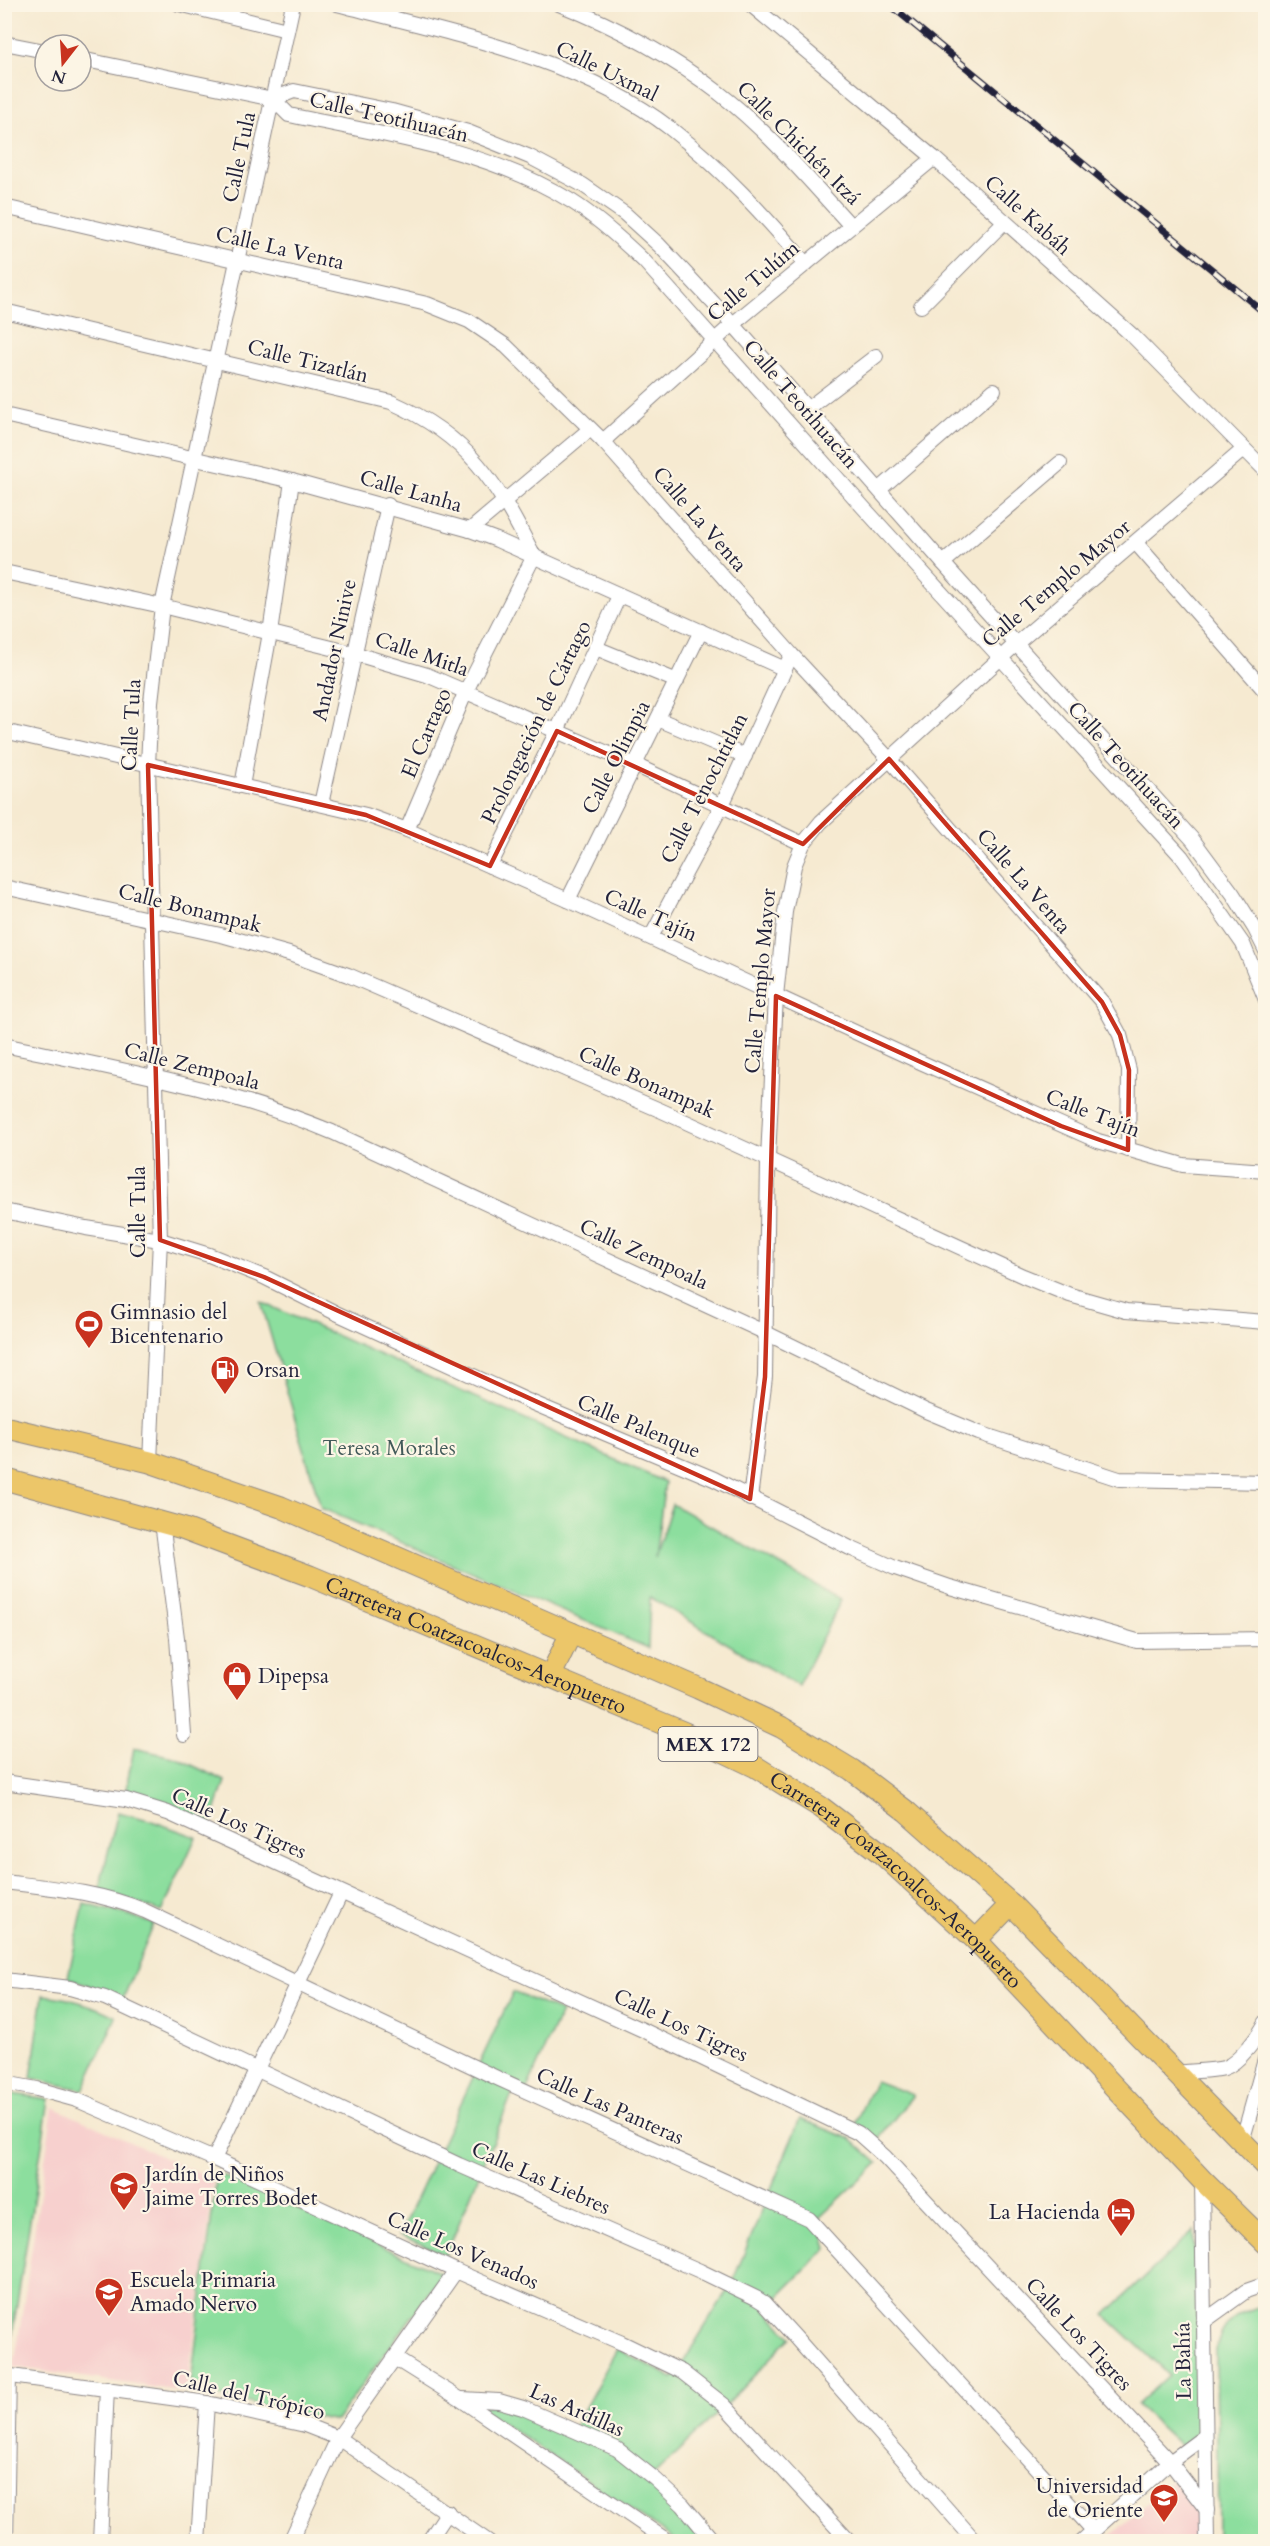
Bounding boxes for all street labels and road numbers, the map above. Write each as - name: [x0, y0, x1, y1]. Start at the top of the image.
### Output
- street label: Calle Uxmal: [551, 34, 663, 109]
- street label: Calle Chichén Itzá: [730, 75, 867, 212]
- street label: Calle Teotihuacán: [306, 85, 471, 150]
- street label: Calle Tula: [216, 109, 263, 205]
- street label: Calle Kabáh: [978, 169, 1078, 262]
- street label: Calle La Venta: [213, 220, 347, 277]
- street label: Calle Tulúm: [701, 234, 806, 329]
- street label: Calle Tizatlán: [244, 332, 371, 391]
- street label: Calle Teotihuacán: [736, 333, 865, 475]
- street label: Calle La Venta: [646, 460, 754, 578]
- street label: Calle Lanha: [356, 463, 465, 520]
- street label: Calle Templo Mayor: [976, 512, 1137, 654]
- street label: Andador Ninive: [305, 576, 364, 724]
- street label: Prolongación de Cártago: [474, 616, 598, 829]
- street label: Calle Mitla: [371, 625, 473, 684]
- street label: Calle Tula: [115, 678, 148, 772]
- street label: El Cartago: [394, 684, 458, 783]
- street label: Calle Olimpia: [575, 695, 658, 819]
- street label: Calle Teotihuacán: [1060, 695, 1191, 835]
- street label: Calle Tenochtitlan: [654, 708, 755, 869]
- street label: Calle La Venta: [970, 822, 1078, 940]
- street label: Calle Bonampak: [115, 877, 265, 941]
- street label: Calle Tajín: [600, 882, 702, 949]
- street label: Calle Templo Mayor: [738, 887, 783, 1075]
- street label: Calle Zempoala: [121, 1036, 263, 1097]
- street label: Calle Bonampak: [574, 1039, 720, 1126]
- street label: Calle Tajín: [1041, 1082, 1144, 1145]
- street label: Calle Tula: [124, 1166, 153, 1258]
- street label: Calle Zempoala: [575, 1212, 713, 1297]
- street label: Calle Palenque: [573, 1387, 705, 1466]
- street label: Carretera Coatzacoalcos-Aeropuerto: [320, 1570, 631, 1722]
- road number: MEX 172: [658, 1727, 758, 1761]
- street label: Carretera Coatzacoalcos-Aeropuerto: [764, 1765, 1029, 1995]
- street label: Calle Los Tigres: [167, 1781, 311, 1866]
- street label: Calle Los Tigres: [609, 1982, 753, 2069]
- street label: Calle Las Panteras: [531, 2061, 688, 2152]
- street label: Calle Las Liebres: [467, 2135, 615, 2222]
- street label: Calle Los Venados: [382, 2204, 543, 2297]
- street label: Calle Los Tigres: [1019, 2271, 1139, 2397]
- street label: La Bahía: [1168, 2322, 1199, 2400]
- street label: Calle del Trópico: [170, 2364, 328, 2427]
- street label: Las Ardillas: [525, 2377, 629, 2444]

